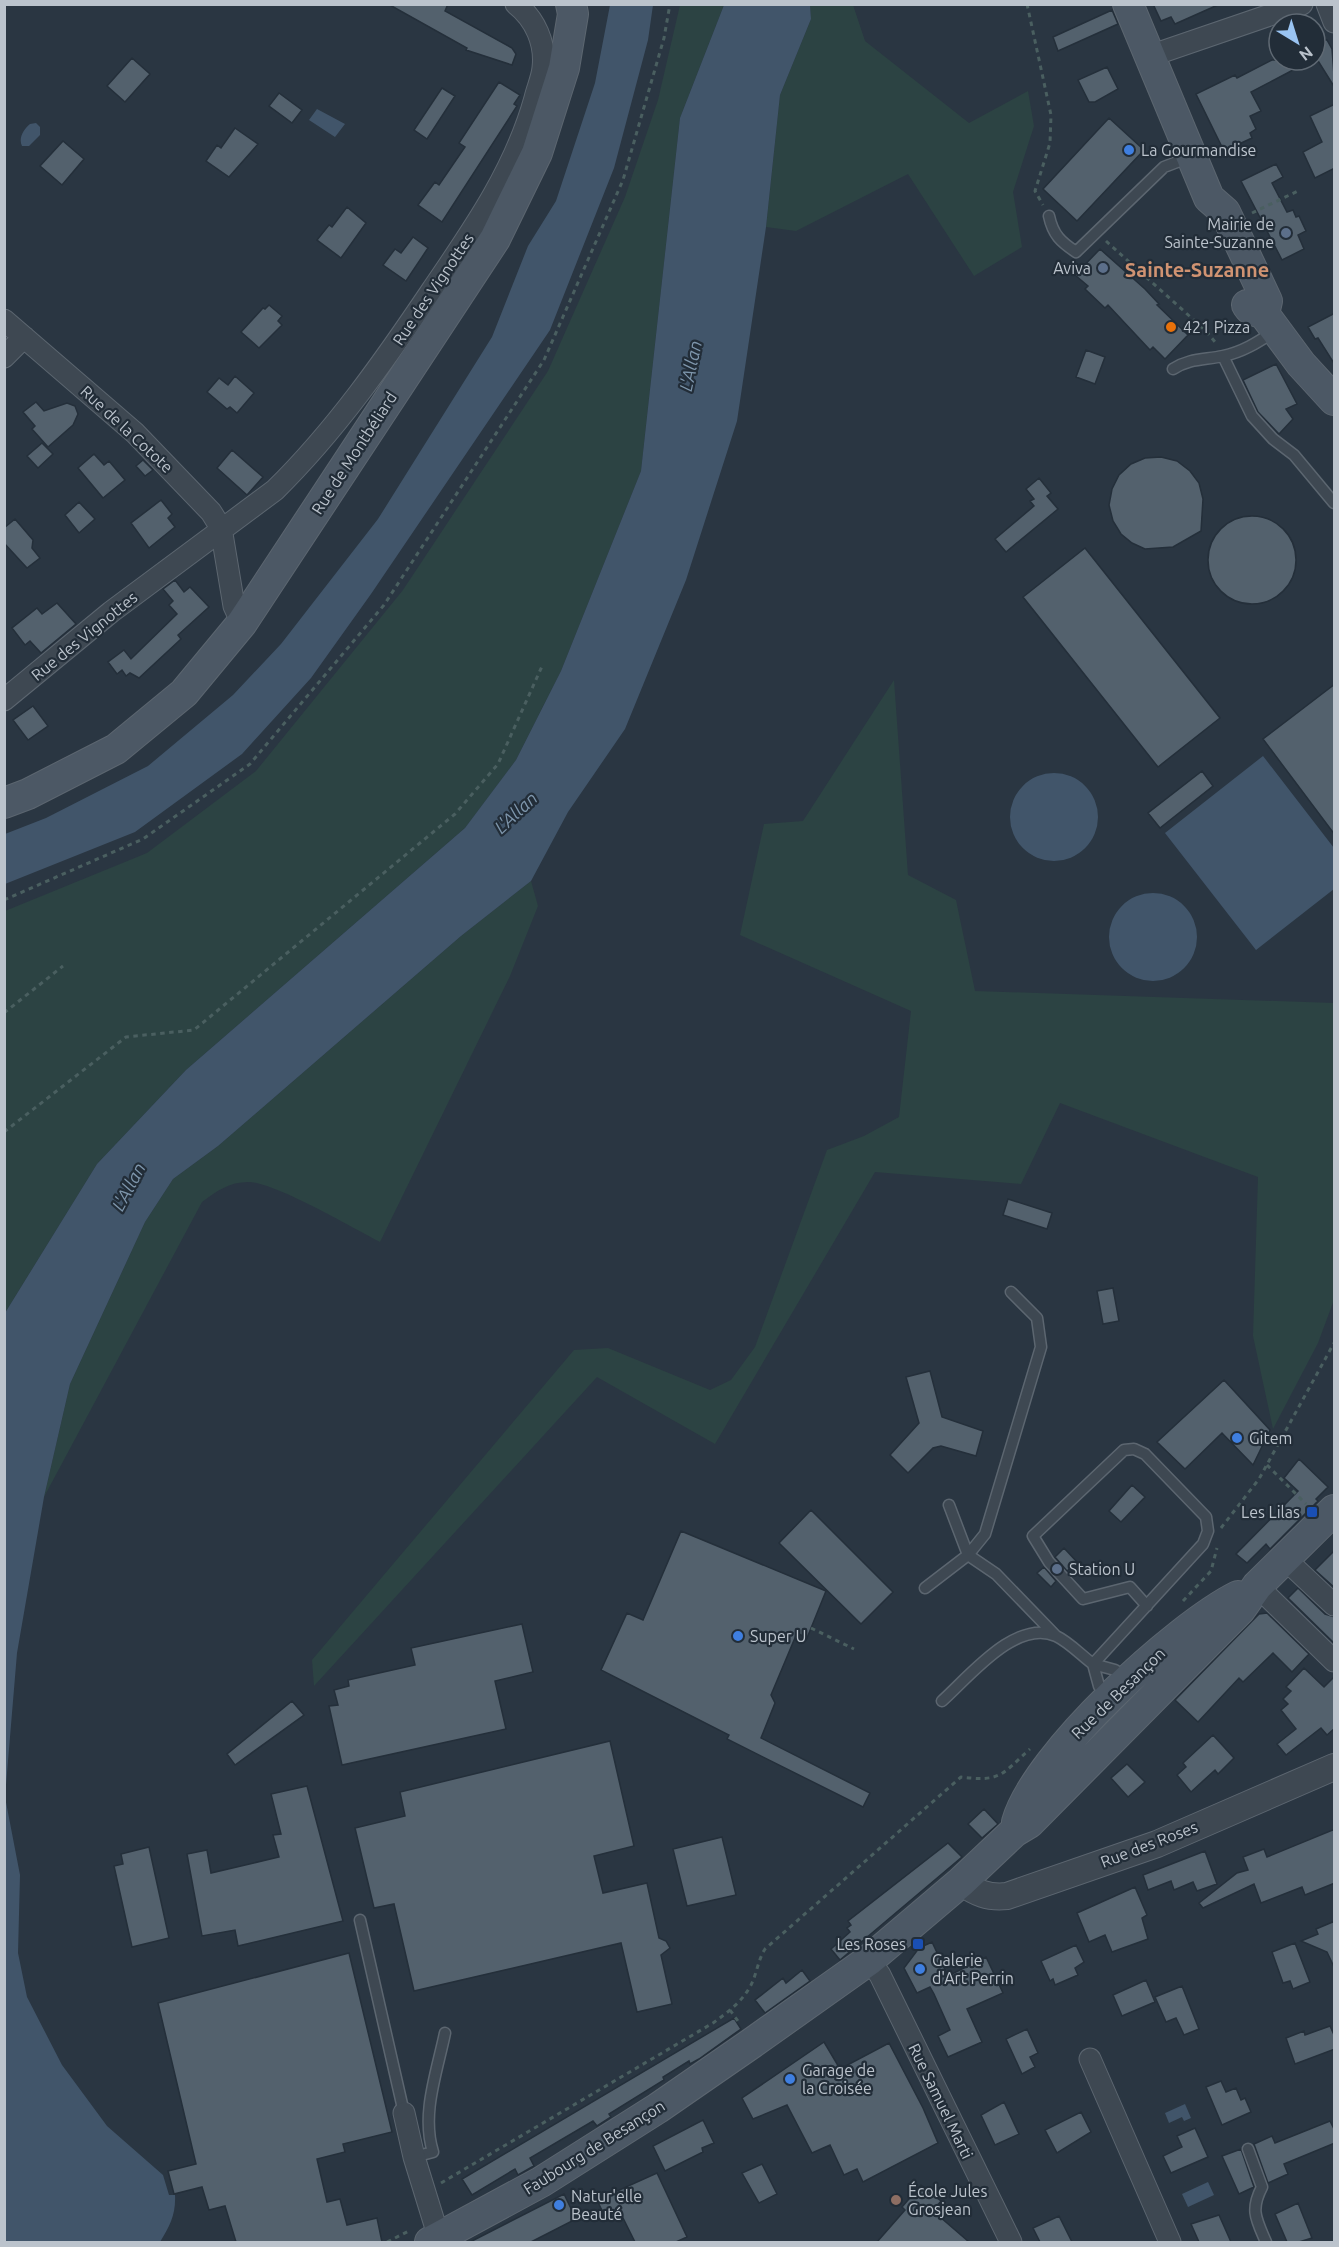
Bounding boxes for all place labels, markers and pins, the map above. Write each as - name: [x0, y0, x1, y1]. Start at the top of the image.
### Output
- place label: La Gourmandise: [1141, 141, 1256, 159]
- marker: La Gourmandise: [1122, 143, 1136, 157]
- place label: Mairie de Sainte-Suzanne: [1164, 215, 1274, 251]
- marker: Mairie de Sainte-Suzanne: [1279, 226, 1293, 240]
- place label: Aviva: [1053, 259, 1091, 277]
- marker: Aviva: [1096, 261, 1110, 275]
- place label: 421 Pizza: [1183, 318, 1250, 336]
- marker: 421 Pizza: [1164, 320, 1178, 334]
- place label: Gitem: [1249, 1429, 1292, 1447]
- marker: Gitem: [1230, 1431, 1244, 1445]
- place label: Les Lilas: [1241, 1503, 1300, 1521]
- marker: Les Lilas: [1305, 1505, 1319, 1519]
- place label: Station U: [1069, 1560, 1135, 1578]
- marker: Station U: [1050, 1562, 1064, 1576]
- place label: Super U: [750, 1627, 806, 1645]
- marker: Super U: [731, 1629, 745, 1643]
- place label: Les Roses: [836, 1935, 906, 1953]
- marker: Les Roses: [911, 1937, 925, 1951]
- place label: Galerie d'Art Perrin: [932, 1951, 1014, 1987]
- marker: Galerie d'Art Perrin: [913, 1962, 927, 1976]
- place label: Garage de la Croisée: [802, 2061, 875, 2097]
- marker: Garage de la Croisée: [783, 2072, 797, 2086]
- place label: École Jules Grosjean: [908, 2180, 987, 2218]
- place label: Natur'elle Beauté: [571, 2187, 642, 2223]
- marker: École Jules Grosjean: [889, 2193, 903, 2207]
- marker: Natur'elle Beauté: [552, 2198, 566, 2212]

